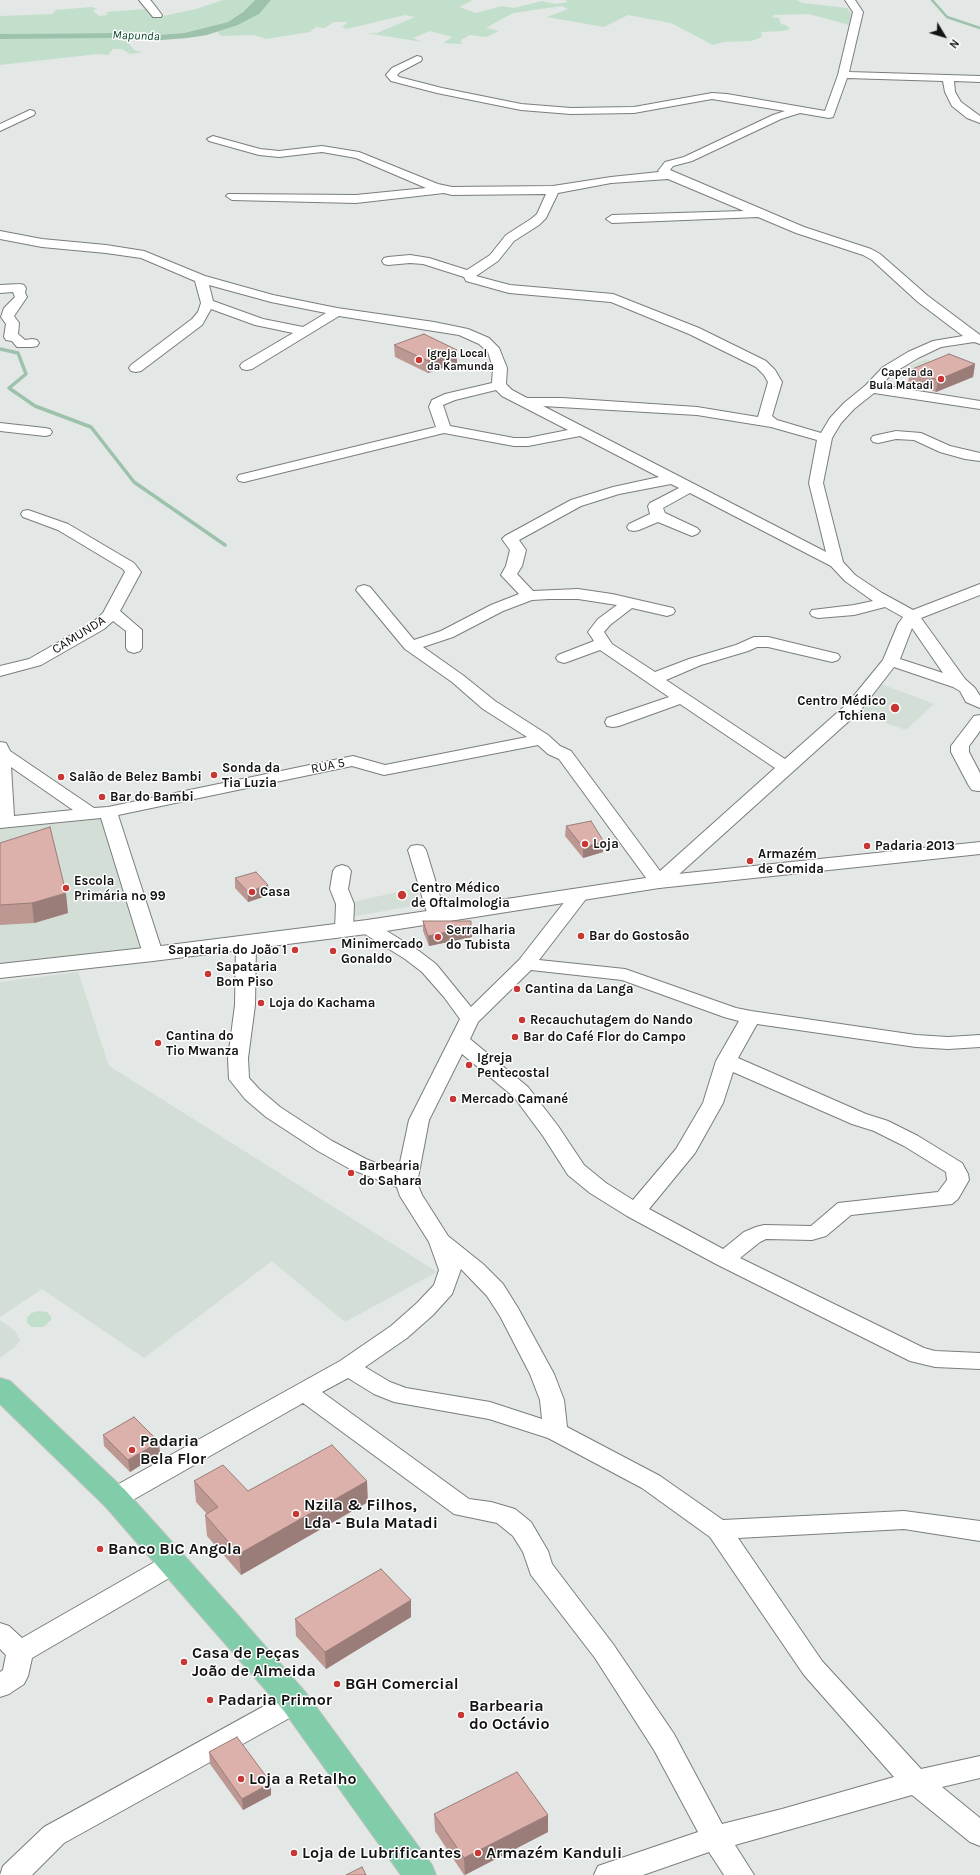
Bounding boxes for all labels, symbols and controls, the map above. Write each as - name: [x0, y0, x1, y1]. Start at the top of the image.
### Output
- north arrow: [924, 16, 964, 56]
- water label: Mapunda: [112, 28, 160, 44]
- text: N: [946, 37, 961, 51]
- place label: Igreja Local da Kamunda: [427, 347, 494, 373]
- marker: Igreja Local da Kamunda: [414, 355, 424, 365]
- place label: Capela da Bula Matadi: [869, 366, 933, 392]
- marker: Capela da Bula Matadi: [936, 374, 946, 384]
- street label: CAMUNDA: [49, 613, 109, 657]
- place label: Centro Médico Tchiena: [797, 693, 886, 724]
- marker: Centro Médico Tchiena: [889, 702, 901, 714]
- street label: RUA 5: [310, 755, 346, 777]
- place label: Sonda da Tia Luzia: [222, 760, 280, 791]
- place label: Salão de Belez Bambi: [69, 769, 202, 785]
- marker: Sonda da Tia Luzia: [209, 770, 219, 780]
- marker: Salão de Belez Bambi: [56, 772, 66, 782]
- place label: Bar do Bambi: [110, 789, 194, 805]
- marker: Bar do Bambi: [97, 792, 107, 802]
- place label: Loja: [593, 836, 619, 852]
- place label: Padaria 2013: [875, 838, 955, 854]
- marker: Loja: [580, 839, 590, 849]
- marker: Padaria 2013: [862, 841, 872, 851]
- place label: Armazém de Comida: [758, 846, 824, 877]
- marker: Armazém de Comida: [745, 856, 755, 866]
- place label: Escola Primária nº 99: [74, 873, 166, 904]
- place label: Centro Médico de Oftalmologia: [411, 880, 510, 911]
- marker: Escola Primária nº 99: [61, 883, 71, 893]
- place label: Casa: [260, 884, 290, 900]
- marker: Casa: [247, 887, 257, 897]
- marker: Centro Médico de Oftalmologia: [396, 889, 408, 901]
- place label: Serralharia do Tubista: [446, 922, 516, 953]
- place label: Bar do Gostosão: [589, 928, 689, 944]
- marker: Bar do Gostosão: [576, 931, 586, 941]
- marker: Serralharia do Tubista: [433, 932, 443, 942]
- place label: Minimercado Gonaldo: [341, 936, 423, 967]
- place label: Sapataria do João 1: [168, 942, 287, 958]
- marker: Sapataria do João 1: [290, 945, 300, 955]
- marker: Minimercado Gonaldo: [328, 946, 338, 956]
- place label: Sapataria Bom Piso: [216, 959, 277, 990]
- marker: Sapataria Bom Piso: [203, 969, 213, 979]
- place label: Cantina da Langa: [525, 981, 633, 997]
- marker: Cantina da Langa: [512, 984, 522, 994]
- place label: Loja do Kachama: [269, 995, 375, 1011]
- marker: Loja do Kachama: [256, 998, 266, 1008]
- place label: Recauchutagem do Nando: [530, 1012, 693, 1028]
- marker: Recauchutagem do Nando: [517, 1015, 527, 1025]
- place label: Cantina do Tio Mwanza: [166, 1028, 239, 1059]
- place label: Bar do Café Flor do Campo: [523, 1029, 686, 1045]
- marker: Bar do Café Flor do Campo: [510, 1032, 520, 1042]
- marker: Cantina do Tio Mwanza: [153, 1038, 163, 1048]
- place label: Igreja Pentecostal: [477, 1050, 549, 1081]
- marker: Igreja Pentecostal: [464, 1060, 474, 1070]
- place label: Mercado Camané: [461, 1091, 568, 1107]
- marker: Mercado Camané: [448, 1094, 458, 1104]
- place label: Barbearia do Sahara: [359, 1158, 422, 1189]
- marker: Barbearia do Sahara: [346, 1168, 356, 1178]
- place label: Padaria Bela Flor: [140, 1431, 206, 1469]
- marker: Padaria Bela Flor: [127, 1445, 137, 1455]
- place label: Nzila & Filhos, Lda - Bula Matadi: [304, 1495, 438, 1533]
- marker: Nzila & Filhos, Lda - Bula Matadi: [291, 1509, 301, 1519]
- place label: Banco BIC Angola: [108, 1539, 241, 1559]
- marker: Banco BIC Angola: [95, 1544, 105, 1554]
- place label: Casa de Peças João de Almeida: [192, 1643, 316, 1681]
- marker: Casa de Peças João de Almeida: [179, 1657, 189, 1667]
- place label: BGH Comercial: [345, 1674, 459, 1694]
- marker: BGH Comercial: [332, 1679, 342, 1689]
- place label: Padaria Primor: [218, 1690, 332, 1710]
- marker: Padaria Primor: [205, 1695, 215, 1705]
- place label: Barbearia do Octávio: [469, 1696, 550, 1734]
- marker: Barbearia do Octávio: [456, 1710, 466, 1720]
- place label: Loja a Retalho: [249, 1769, 356, 1789]
- marker: Loja a Retalho: [236, 1774, 246, 1784]
- place label: Loja de Lubrificantes: [302, 1843, 462, 1863]
- place label: Armazém Kanduli: [486, 1843, 622, 1863]
- marker: Loja de Lubrificantes: [289, 1848, 299, 1858]
- marker: Armazém Kanduli: [473, 1848, 483, 1858]

